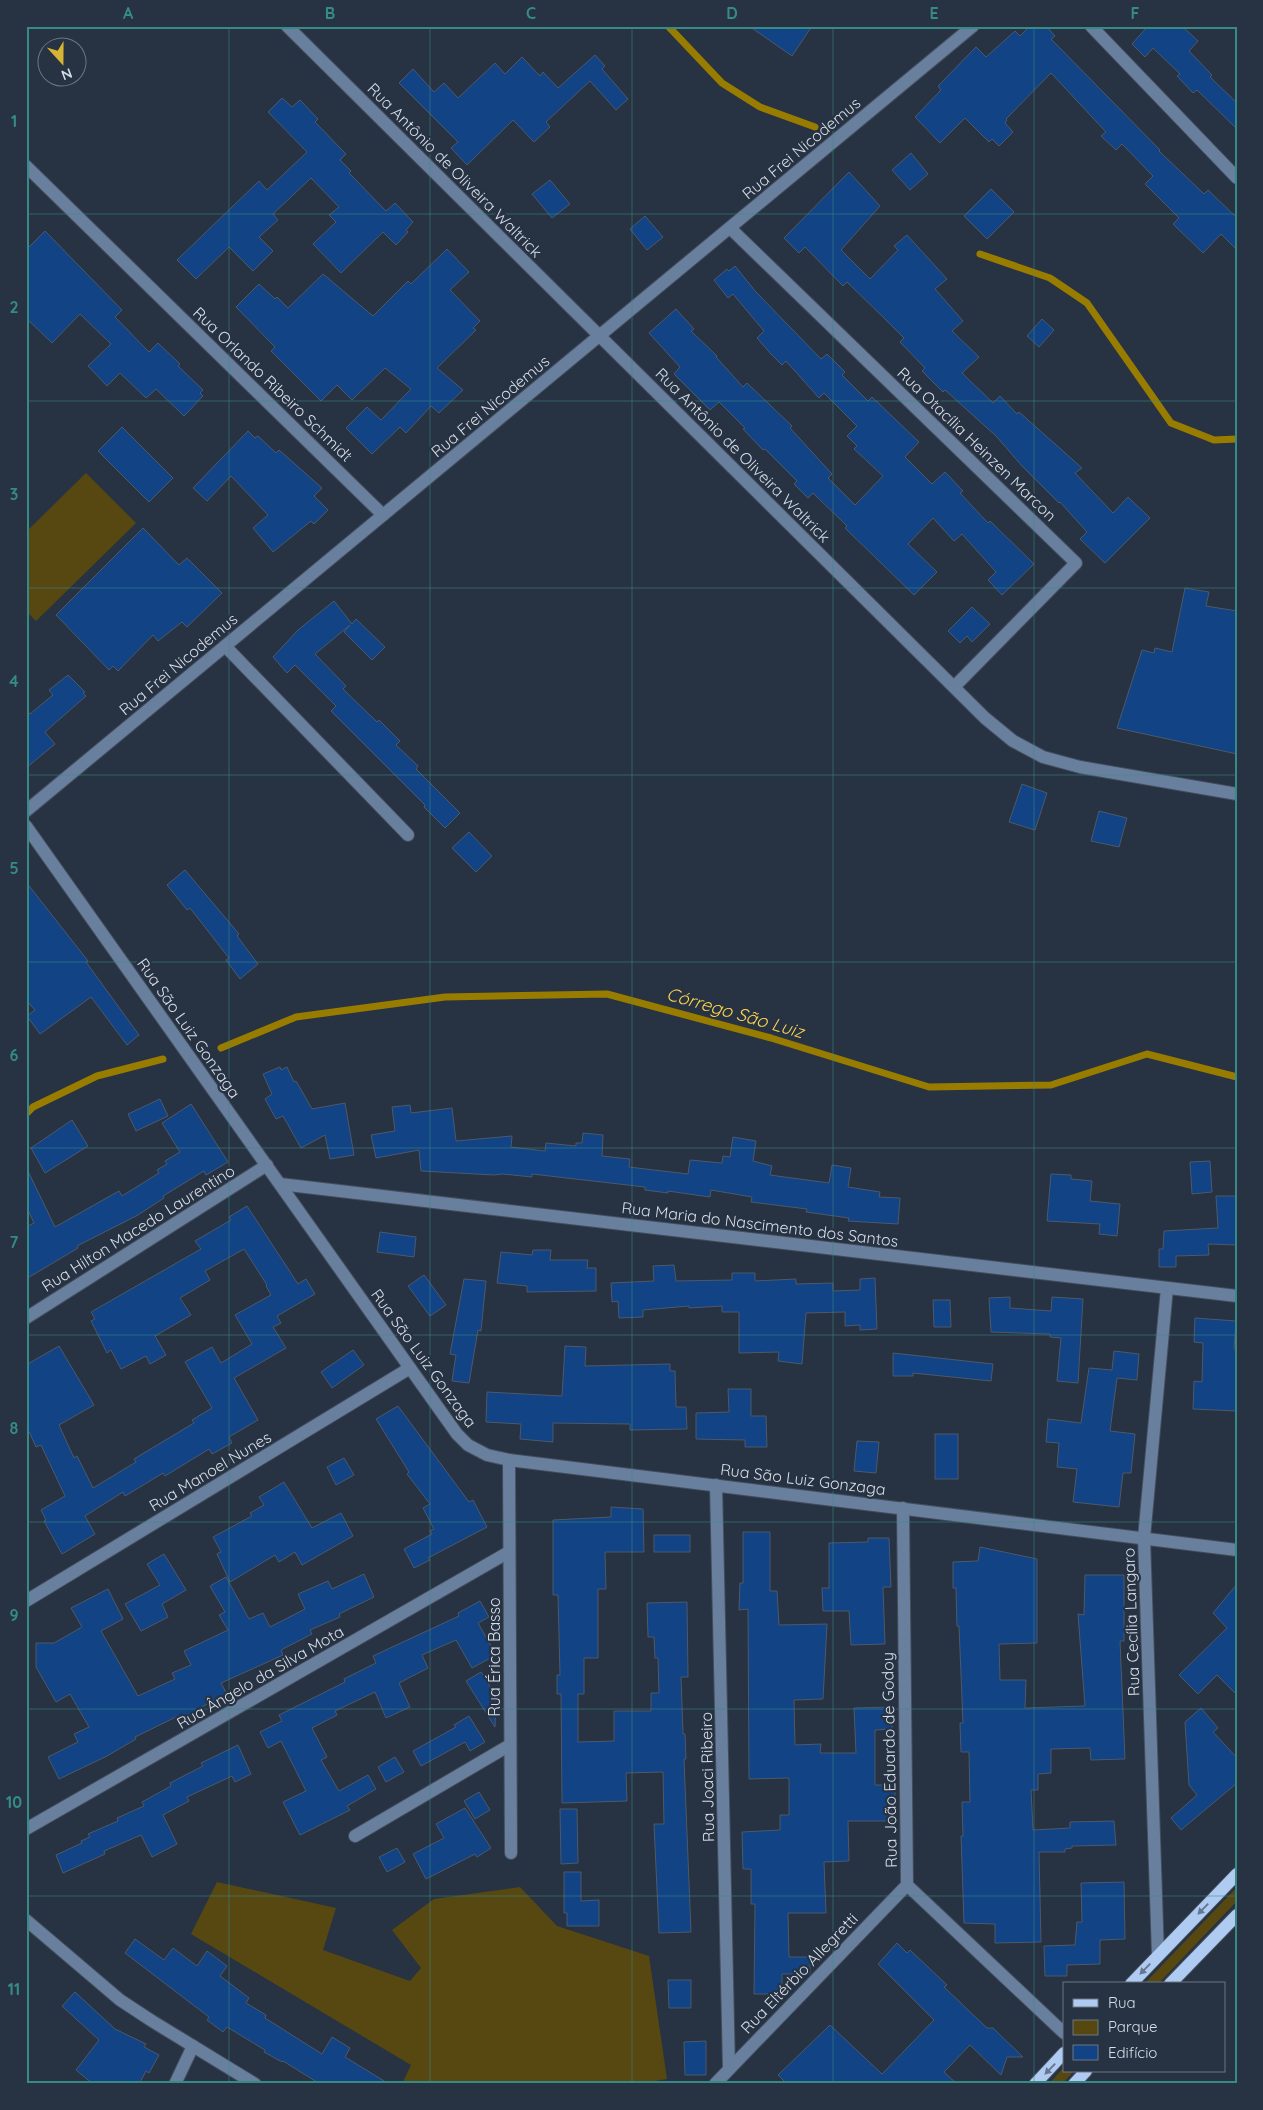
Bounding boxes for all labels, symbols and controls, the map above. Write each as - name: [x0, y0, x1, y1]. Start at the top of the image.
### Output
- text: A: [123, 3, 134, 23]
- text: B: [325, 3, 335, 23]
- text: C: [526, 3, 536, 23]
- text: D: [726, 3, 738, 23]
- text: E: [929, 3, 939, 23]
- text: F: [1131, 3, 1140, 23]
- north arrow: [38, 38, 88, 88]
- text: N: [59, 64, 75, 84]
- street label: Rua Antônio de Oliveira Waltrick: [363, 78, 547, 262]
- street label: Rua Frei Nicodemus: [738, 93, 864, 203]
- text: 1: [11, 111, 17, 131]
- text: 2: [9, 297, 19, 317]
- street label: Rua Orlando Ribeiro Schmidt: [189, 302, 357, 466]
- street label: Rua Frei Nicodemus: [427, 351, 553, 461]
- street label: Rua Antônio de Oliveira Waltrick: [651, 363, 835, 547]
- street label: Rua Otacília Heinzen Marcon: [893, 363, 1061, 525]
- text: 3: [10, 484, 18, 504]
- street label: Rua Frei Nicodemus: [115, 609, 241, 719]
- text: 4: [9, 671, 19, 691]
- text: 5: [9, 858, 19, 878]
- street label: Rua São Luiz Gonzaga: [133, 954, 245, 1102]
- water label: Córrego São Luiz: [664, 982, 809, 1044]
- text: 6: [10, 1045, 19, 1065]
- street label: Rua Hilton Macedo Laurentino: [38, 1160, 238, 1296]
- street label: Rua Maria do Nascimento dos Santos: [621, 1197, 899, 1251]
- text: 7: [10, 1232, 19, 1252]
- street label: Rua São Luiz Gonzaga: [367, 1285, 481, 1431]
- text: 8: [10, 1418, 19, 1438]
- street label: Rua Manoel Nunes: [145, 1427, 275, 1515]
- street label: Rua São Luiz Gonzaga: [719, 1459, 887, 1499]
- street label: Rua Cecília Langaro: [1118, 1547, 1144, 1697]
- street label: Rua Érica Basso: [484, 1597, 504, 1717]
- text: 9: [9, 1605, 19, 1625]
- street label: Rua Ângelo da Silva Mota: [173, 1621, 347, 1733]
- street label: Rua João Eduardo de Godoy: [877, 1652, 901, 1868]
- street label: Rua Joaci Ribeiro: [696, 1712, 718, 1842]
- text: 10: [6, 1792, 22, 1812]
- one-way arrow: [1197, 1903, 1209, 1915]
- street label: Rua Eltérbio Allegretti: [736, 1909, 862, 2037]
- one-way arrow: [1139, 1963, 1151, 1975]
- text: 11: [8, 1979, 20, 1999]
- legend: [1063, 1982, 1226, 2072]
- text: Rua: [1108, 1993, 1136, 2012]
- text: Parque: [1108, 2017, 1158, 2036]
- text: Edifício: [1108, 2043, 1157, 2062]
- one-way arrow: [1044, 2062, 1056, 2074]

